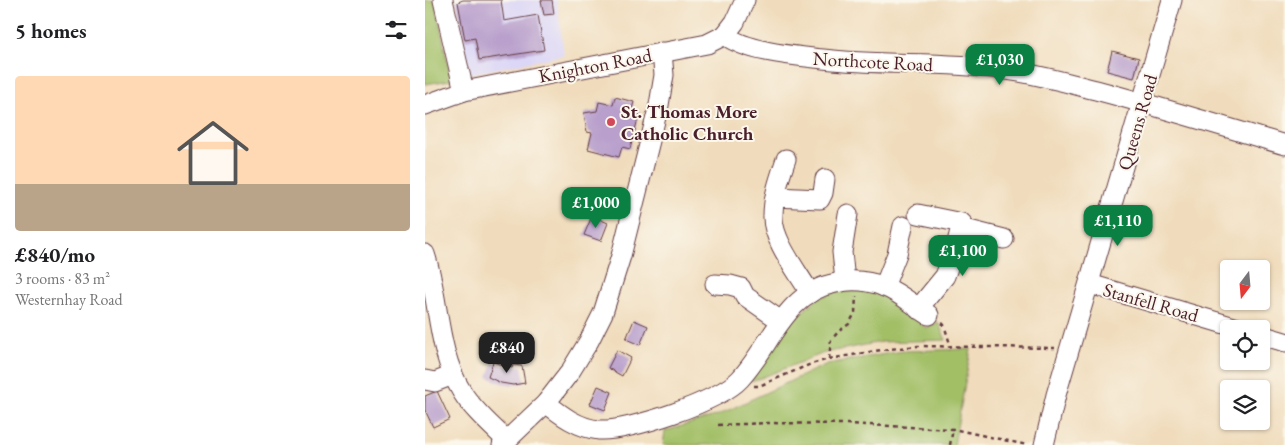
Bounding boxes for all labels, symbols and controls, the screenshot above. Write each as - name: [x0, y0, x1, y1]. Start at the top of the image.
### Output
- icon: filters: [382, 16, 410, 44]
- text: 5 homes: [15, 17, 87, 44]
- street label: Knighton Road: [536, 42, 654, 89]
- pin: £1,030: [959, 44, 1041, 86]
- street label: Northcote Road: [812, 46, 934, 77]
- text: £1,030: [977, 49, 1023, 70]
- street label: Queens Road: [1112, 71, 1163, 173]
- place label: St. Thomas More Catholic Church: [621, 99, 757, 146]
- icon: home: [168, 108, 258, 198]
- marker: St. Thomas More Catholic Church: [605, 116, 617, 128]
- pin: £1,000: [555, 186, 637, 229]
- text: £1,000: [573, 192, 619, 213]
- pin: £1,110: [1077, 204, 1159, 247]
- text: £1,110: [1095, 210, 1141, 231]
- pin: £1,100: [922, 234, 1004, 277]
- text: £1,100: [940, 240, 986, 261]
- text: £840/mo: [15, 241, 95, 268]
- north arrow: [1220, 260, 1270, 310]
- map controls: [1220, 260, 1270, 430]
- text: 3 rooms · 83 m²: [15, 268, 110, 289]
- street label: Stanfell Road: [1100, 277, 1202, 328]
- text: Westernhay Road: [15, 289, 123, 310]
- button: locate: [1220, 320, 1270, 370]
- pin: £840: [477, 332, 537, 374]
- text: £840: [490, 337, 524, 358]
- button: layers: [1220, 380, 1270, 430]

